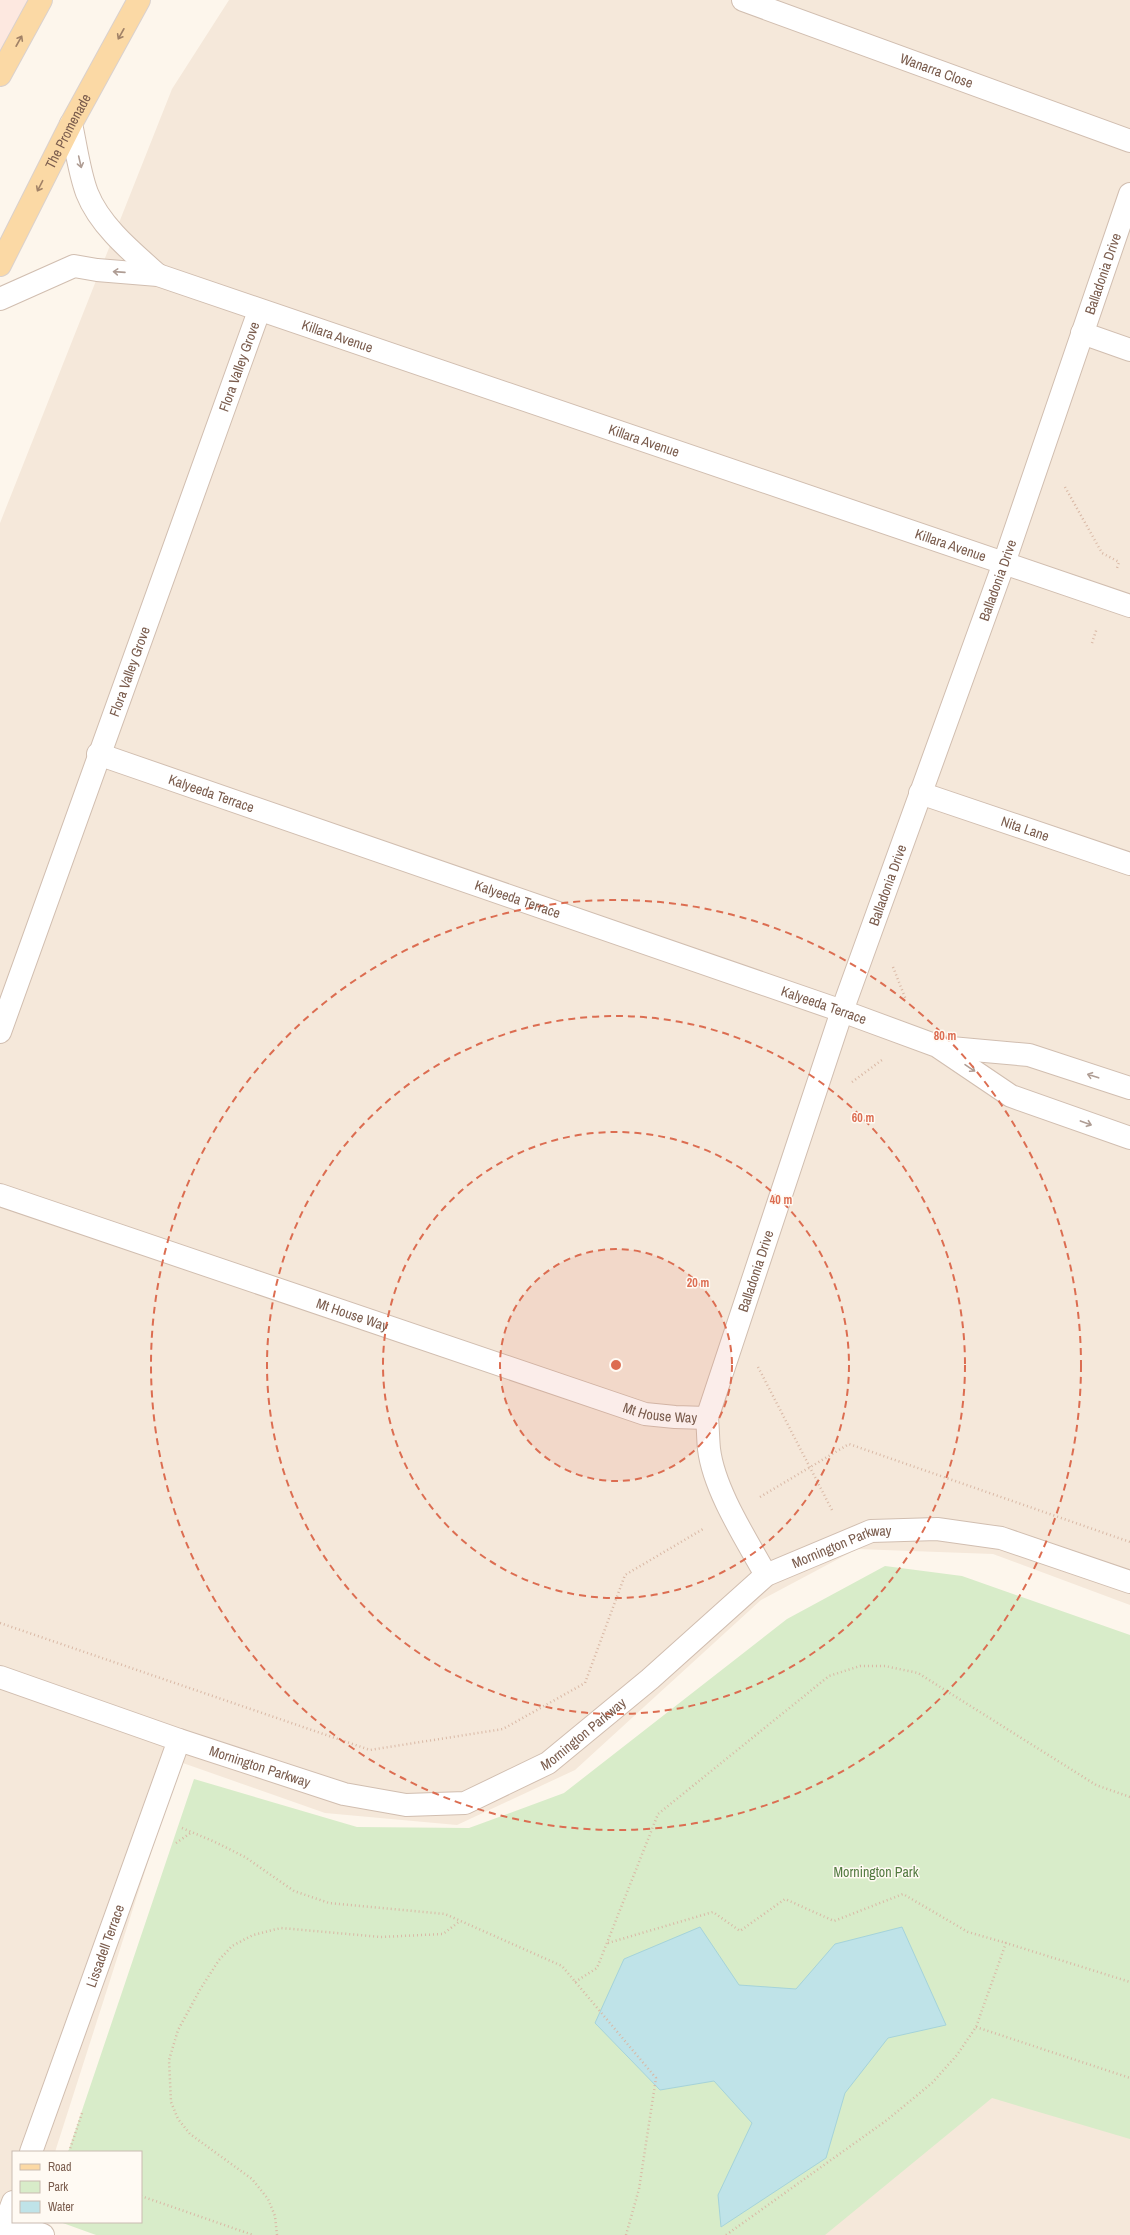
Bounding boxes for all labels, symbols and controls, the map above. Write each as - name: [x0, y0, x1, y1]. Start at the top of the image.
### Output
- one-way arrow: [116, 28, 124, 40]
- one-way arrow: [15, 35, 23, 47]
- street label: Wanarra Close: [898, 49, 975, 92]
- street label: The Promenade: [41, 90, 95, 172]
- one-way arrow: [77, 155, 84, 168]
- one-way arrow: [36, 180, 43, 192]
- street label: Balladonia Drive: [1081, 231, 1125, 317]
- one-way arrow: [113, 268, 126, 275]
- street label: Killara Avenue: [299, 316, 375, 357]
- street label: Flora Valley Grove: [215, 319, 263, 414]
- street label: Killara Avenue: [606, 420, 682, 461]
- street label: Killara Avenue: [913, 525, 989, 565]
- street label: Balladonia Drive: [975, 537, 1020, 623]
- street label: Flora Valley Grove: [105, 624, 154, 719]
- street label: Kalyeeda Terrace: [166, 770, 257, 816]
- street label: Nita Lane: [999, 812, 1052, 845]
- street label: Balladonia Drive: [865, 842, 910, 928]
- street label: Kalyeeda Terrace: [473, 876, 563, 922]
- street label: Kalyeeda Terrace: [779, 982, 869, 1028]
- text: 80 m: [934, 1028, 956, 1044]
- one-way arrow: [964, 1064, 975, 1072]
- one-way arrow: [1087, 1072, 1100, 1079]
- text: 60 m: [852, 1110, 874, 1126]
- one-way arrow: [1080, 1119, 1092, 1127]
- text: 40 m: [770, 1192, 792, 1208]
- street label: Balladonia Drive: [734, 1228, 778, 1314]
- text: 20 m: [687, 1275, 709, 1291]
- street label: Mt House Way: [314, 1294, 391, 1335]
- centre of rings: [609, 1358, 623, 1372]
- street label: Mt House Way: [621, 1398, 698, 1427]
- street label: Mornington Parkway: [789, 1521, 892, 1572]
- street label: Mornington Parkway: [538, 1693, 630, 1774]
- street label: Mornington Parkway: [207, 1742, 313, 1792]
- park label: Mornington Park: [834, 1863, 919, 1881]
- street label: Lissadell Terrace: [82, 1902, 128, 1990]
- legend: [12, 2151, 142, 2223]
- text: Road: [48, 2159, 72, 2175]
- text: Park: [48, 2179, 68, 2195]
- text: Water: [48, 2199, 75, 2215]

